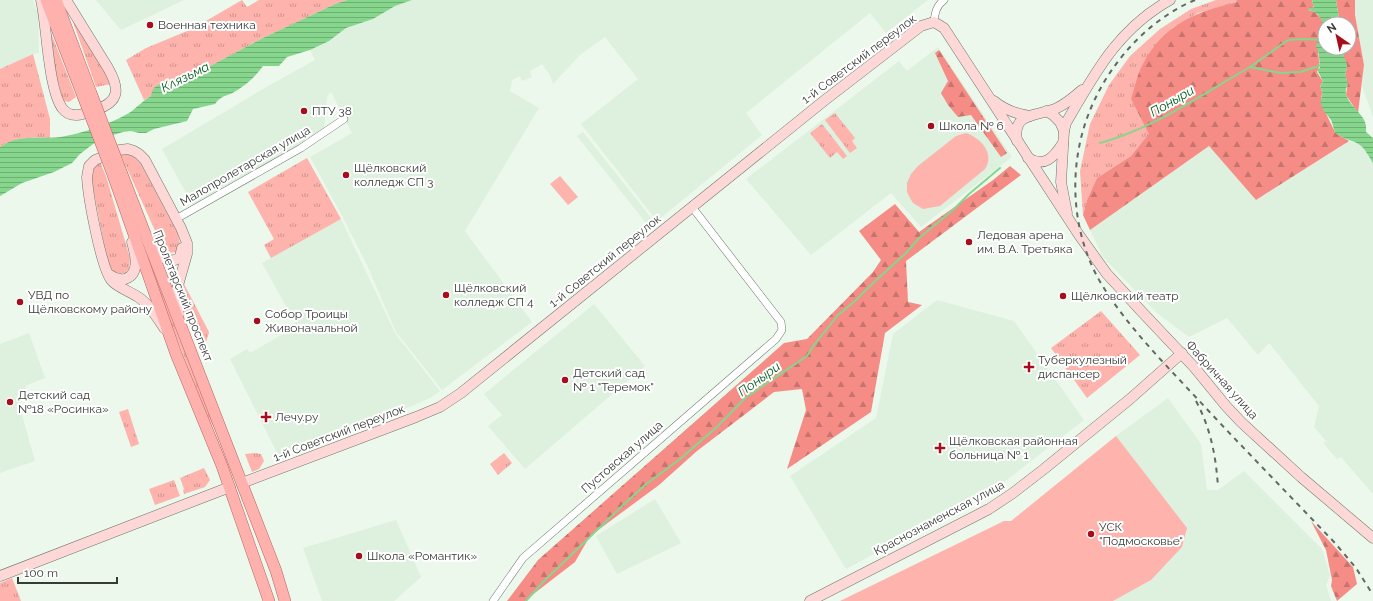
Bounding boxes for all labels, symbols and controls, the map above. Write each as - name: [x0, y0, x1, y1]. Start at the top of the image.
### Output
- street label: 1-й Советский переулок: [799, 11, 919, 107]
- north arrow: [1317, 16, 1357, 56]
- place label: Военная техника: [158, 18, 256, 32]
- marker: Военная техника: [145, 20, 155, 30]
- text: N: [1325, 20, 1339, 36]
- water label: Клязьма: [158, 59, 212, 95]
- water label: Поныри: [1147, 82, 1197, 120]
- place label: ПТУ 38: [312, 104, 352, 118]
- marker: ПТУ 38: [299, 106, 309, 116]
- place label: Школа № 6: [939, 119, 1004, 133]
- marker: Школа № 6: [926, 121, 936, 131]
- street label: Малопролетарская улица: [177, 123, 313, 209]
- place label: Щёлковский колледж СП 3: [354, 161, 434, 189]
- marker: Щёлковский колледж СП 3: [341, 170, 351, 180]
- street label: 1-й Советский переулок: [546, 212, 664, 310]
- street label: Пролетарский проспект: [150, 228, 216, 364]
- place label: Ледовая арена им. В.А. Третьяка: [977, 228, 1072, 256]
- marker: Ледовая арена им. В.А. Третьяка: [964, 237, 974, 247]
- place label: Щёлковский колледж СП 4: [454, 281, 534, 309]
- place label: УВД по Щёлковскому району: [28, 288, 153, 316]
- place label: Щёлковский театр: [1071, 289, 1179, 303]
- marker: Щёлковский колледж СП 4: [441, 290, 451, 300]
- marker: Щёлковский театр: [1058, 291, 1068, 301]
- marker: УВД по Щёлковскому району: [15, 297, 25, 307]
- place label: Собор Троицы Живоначальной: [265, 307, 358, 335]
- marker: Собор Троицы Живоначальной: [252, 316, 262, 326]
- street label: Фабричная улица: [1183, 338, 1261, 422]
- place label: Туберкулезный диспансер: [1038, 353, 1127, 381]
- water label: Поныри: [735, 359, 783, 399]
- marker: Туберкулезный диспансер: [1023, 361, 1035, 373]
- place label: Детский сад № 1 "Теремок": [573, 366, 654, 394]
- marker: Детский сад № 1 "Теремок": [560, 375, 570, 385]
- place label: Детский сад №18 «Росинка»: [18, 388, 109, 416]
- marker: Детский сад №18 «Росинка»: [5, 397, 15, 407]
- street label: 1-й Советский переулок: [271, 401, 407, 465]
- place label: Лечу.ру: [275, 410, 319, 424]
- marker: Лечу.ру: [260, 411, 272, 423]
- street label: Пустовская улица: [579, 418, 665, 496]
- place label: Щёлковская районная больница № 1: [949, 434, 1078, 462]
- marker: Щёлковская районная больница № 1: [934, 442, 946, 454]
- street label: Краснознаменская улица: [871, 478, 1007, 558]
- place label: УСК "Подмосковье": [1099, 520, 1183, 548]
- marker: УСК "Подмосковье": [1086, 529, 1096, 539]
- place label: Школа «Романтик»: [367, 549, 477, 563]
- marker: Школа «Романтик»: [354, 551, 364, 561]
- scale bar: [18, 559, 117, 585]
- text: 100 m: [24, 566, 58, 580]

